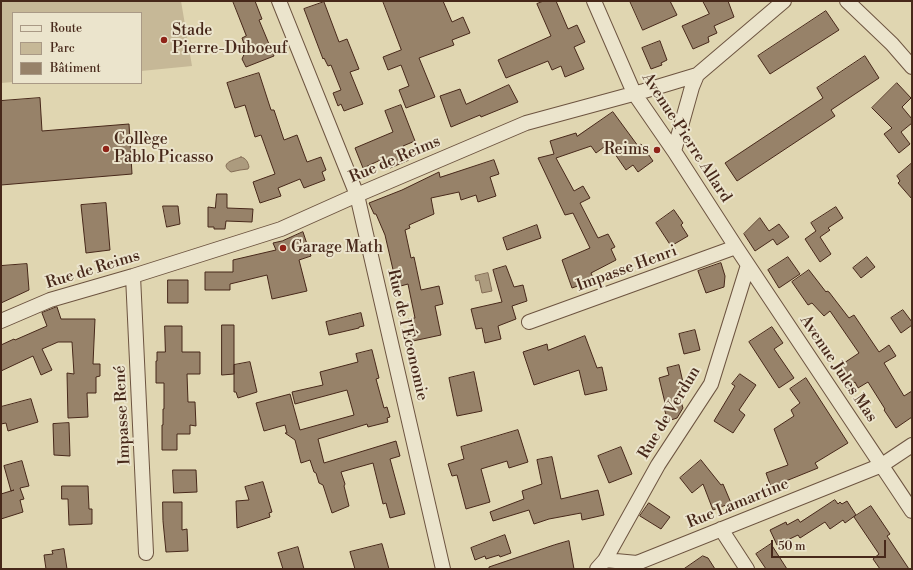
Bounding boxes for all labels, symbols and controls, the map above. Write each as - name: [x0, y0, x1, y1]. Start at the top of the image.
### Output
- legend: [12, 12, 142, 84]
- text: Route: [50, 21, 82, 36]
- place label: Stade Pierre-Duboeuf: [172, 21, 287, 59]
- marker: Stade Pierre-Duboeuf: [159, 35, 169, 45]
- text: Parc: [50, 41, 75, 56]
- text: Bâtiment: [50, 61, 101, 76]
- street label: Avenue Pierre Allard: [637, 70, 735, 206]
- place label: Collège Pablo Picasso: [114, 130, 214, 168]
- street label: Rue de Reims: [346, 132, 444, 188]
- place label: Reims: [604, 140, 649, 160]
- marker: Collège Pablo Picasso: [101, 144, 111, 154]
- marker: Reims: [652, 145, 662, 155]
- place label: Garage Math: [291, 238, 383, 258]
- street label: Impasse Henri: [574, 242, 680, 296]
- marker: Garage Math: [278, 243, 288, 253]
- street label: Rue de Reims: [44, 247, 142, 293]
- street label: Rue de l'Économie: [383, 267, 431, 403]
- street label: Avenue Jules Mas: [795, 312, 881, 426]
- street label: Rue de Verdun: [635, 363, 705, 463]
- street label: Impasse René: [111, 365, 135, 465]
- street label: Rue Lamartine: [684, 475, 792, 533]
- scale bar: [773, 532, 888, 558]
- text: 50 m: [778, 539, 806, 554]

